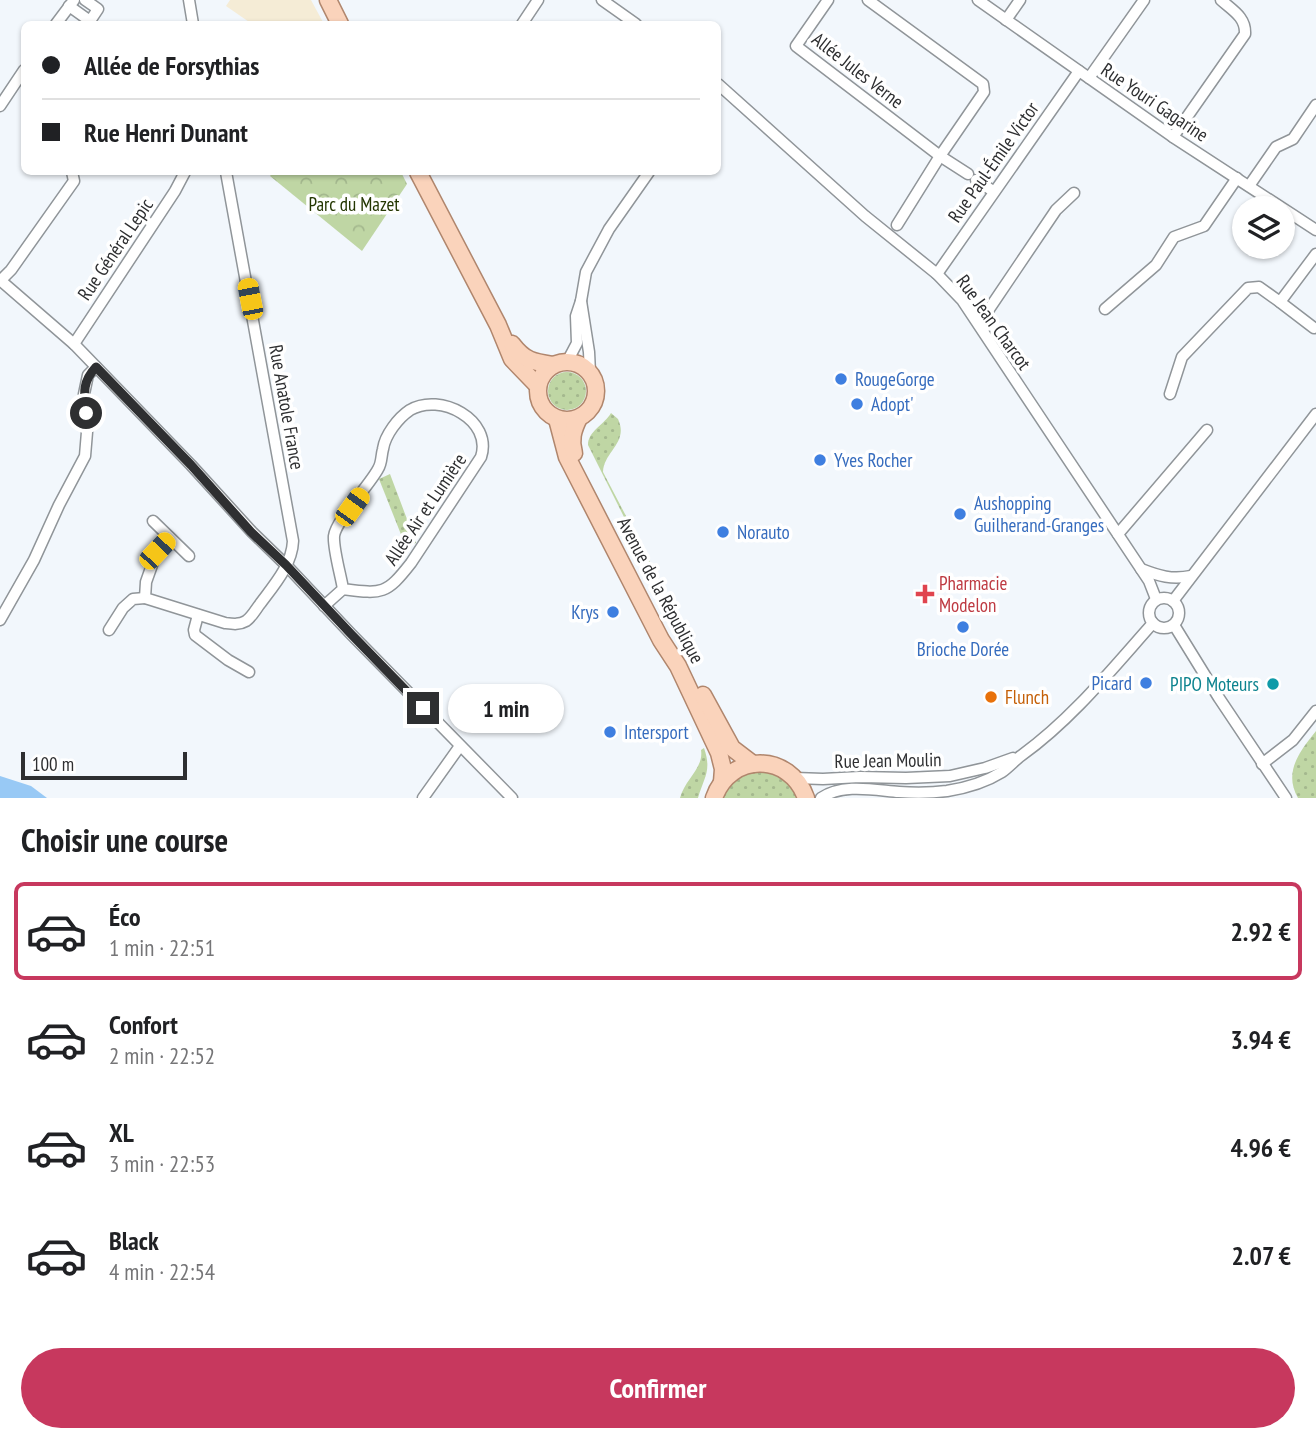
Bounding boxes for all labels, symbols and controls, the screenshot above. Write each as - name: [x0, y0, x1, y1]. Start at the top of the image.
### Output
- street label: Allée Jules Verne: [807, 27, 909, 113]
- text: Allée de Forsythias: [84, 49, 259, 82]
- street label: Rue Youri Gagarine: [1097, 57, 1213, 147]
- street label: Rue Paul-Émile Victor: [943, 96, 1044, 227]
- text: Rue Henri Dunant: [84, 116, 248, 149]
- park label: Parc du Mazet: [308, 192, 400, 216]
- street label: Rue Général Lepic: [72, 193, 158, 305]
- map controls: [1232, 196, 1295, 259]
- button: layers: [1232, 196, 1295, 259]
- street label: Rue Jean Charcot: [952, 270, 1037, 375]
- car: [236, 276, 265, 322]
- street label: Rue Anatole France: [264, 343, 310, 472]
- place label: RougeGorge: [855, 367, 935, 391]
- marker: RougeGorge: [833, 371, 849, 387]
- place label: Adopt': [871, 392, 913, 416]
- marker: Adopt': [849, 396, 865, 412]
- route start: [70, 397, 102, 429]
- street label: Allée Air et Lumière: [379, 448, 471, 569]
- place label: Yves Rocher: [834, 448, 913, 472]
- marker: Yves Rocher: [812, 452, 828, 468]
- car: [332, 484, 373, 530]
- place label: Aushopping Guilherand-Granges: [974, 491, 1104, 537]
- marker: Aushopping Guilherand-Granges: [952, 506, 968, 522]
- street label: Avenue de la République: [612, 513, 710, 667]
- place label: Norauto: [737, 520, 790, 544]
- marker: Norauto: [715, 524, 731, 540]
- car: [135, 528, 180, 574]
- place label: Pharmacie Modelon: [939, 571, 1008, 617]
- marker: Pharmacie Modelon: [917, 586, 933, 602]
- place label: Krys: [571, 600, 599, 624]
- marker: Krys: [605, 604, 621, 620]
- marker: Brioche Dorée: [955, 619, 971, 635]
- place label: Brioche Dorée: [917, 637, 1009, 661]
- place label: Picard: [1092, 671, 1132, 695]
- place label: PIPO Moteurs: [1170, 672, 1259, 696]
- marker: Picard: [1138, 675, 1154, 691]
- marker: PIPO Moteurs: [1265, 676, 1281, 692]
- callout: 1 min: [448, 684, 563, 732]
- place label: Flunch: [1005, 685, 1049, 709]
- marker: Flunch: [983, 689, 999, 705]
- route end: [407, 692, 439, 724]
- text: 1 min: [483, 694, 529, 723]
- place label: Intersport: [624, 720, 689, 744]
- marker: Intersport: [602, 724, 618, 740]
- street label: Rue Jean Moulin: [834, 747, 942, 773]
- scale bar: [21, 749, 187, 781]
- text: 100 m: [32, 752, 74, 776]
- text: Choisir une course: [21, 819, 228, 861]
- icon: car: [25, 900, 88, 963]
- text: Éco: [109, 900, 141, 933]
- text: 2.92 €: [1230, 915, 1291, 948]
- text: 1 min · 22:51: [109, 933, 215, 962]
- icon: car: [25, 1008, 88, 1071]
- text: Confort: [109, 1008, 178, 1041]
- text: 3.94 €: [1230, 1023, 1291, 1056]
- text: 2 min · 22:52: [109, 1041, 215, 1070]
- icon: car: [25, 1116, 88, 1179]
- text: XL: [109, 1116, 134, 1149]
- text: 4.96 €: [1230, 1131, 1291, 1164]
- text: 3 min · 22:53: [109, 1149, 215, 1178]
- icon: car: [25, 1224, 88, 1287]
- text: Black: [109, 1224, 159, 1257]
- text: 2.07 €: [1232, 1239, 1291, 1272]
- text: 4 min · 22:54: [109, 1257, 215, 1286]
- button: Confirmer: [21, 1348, 1295, 1428]

